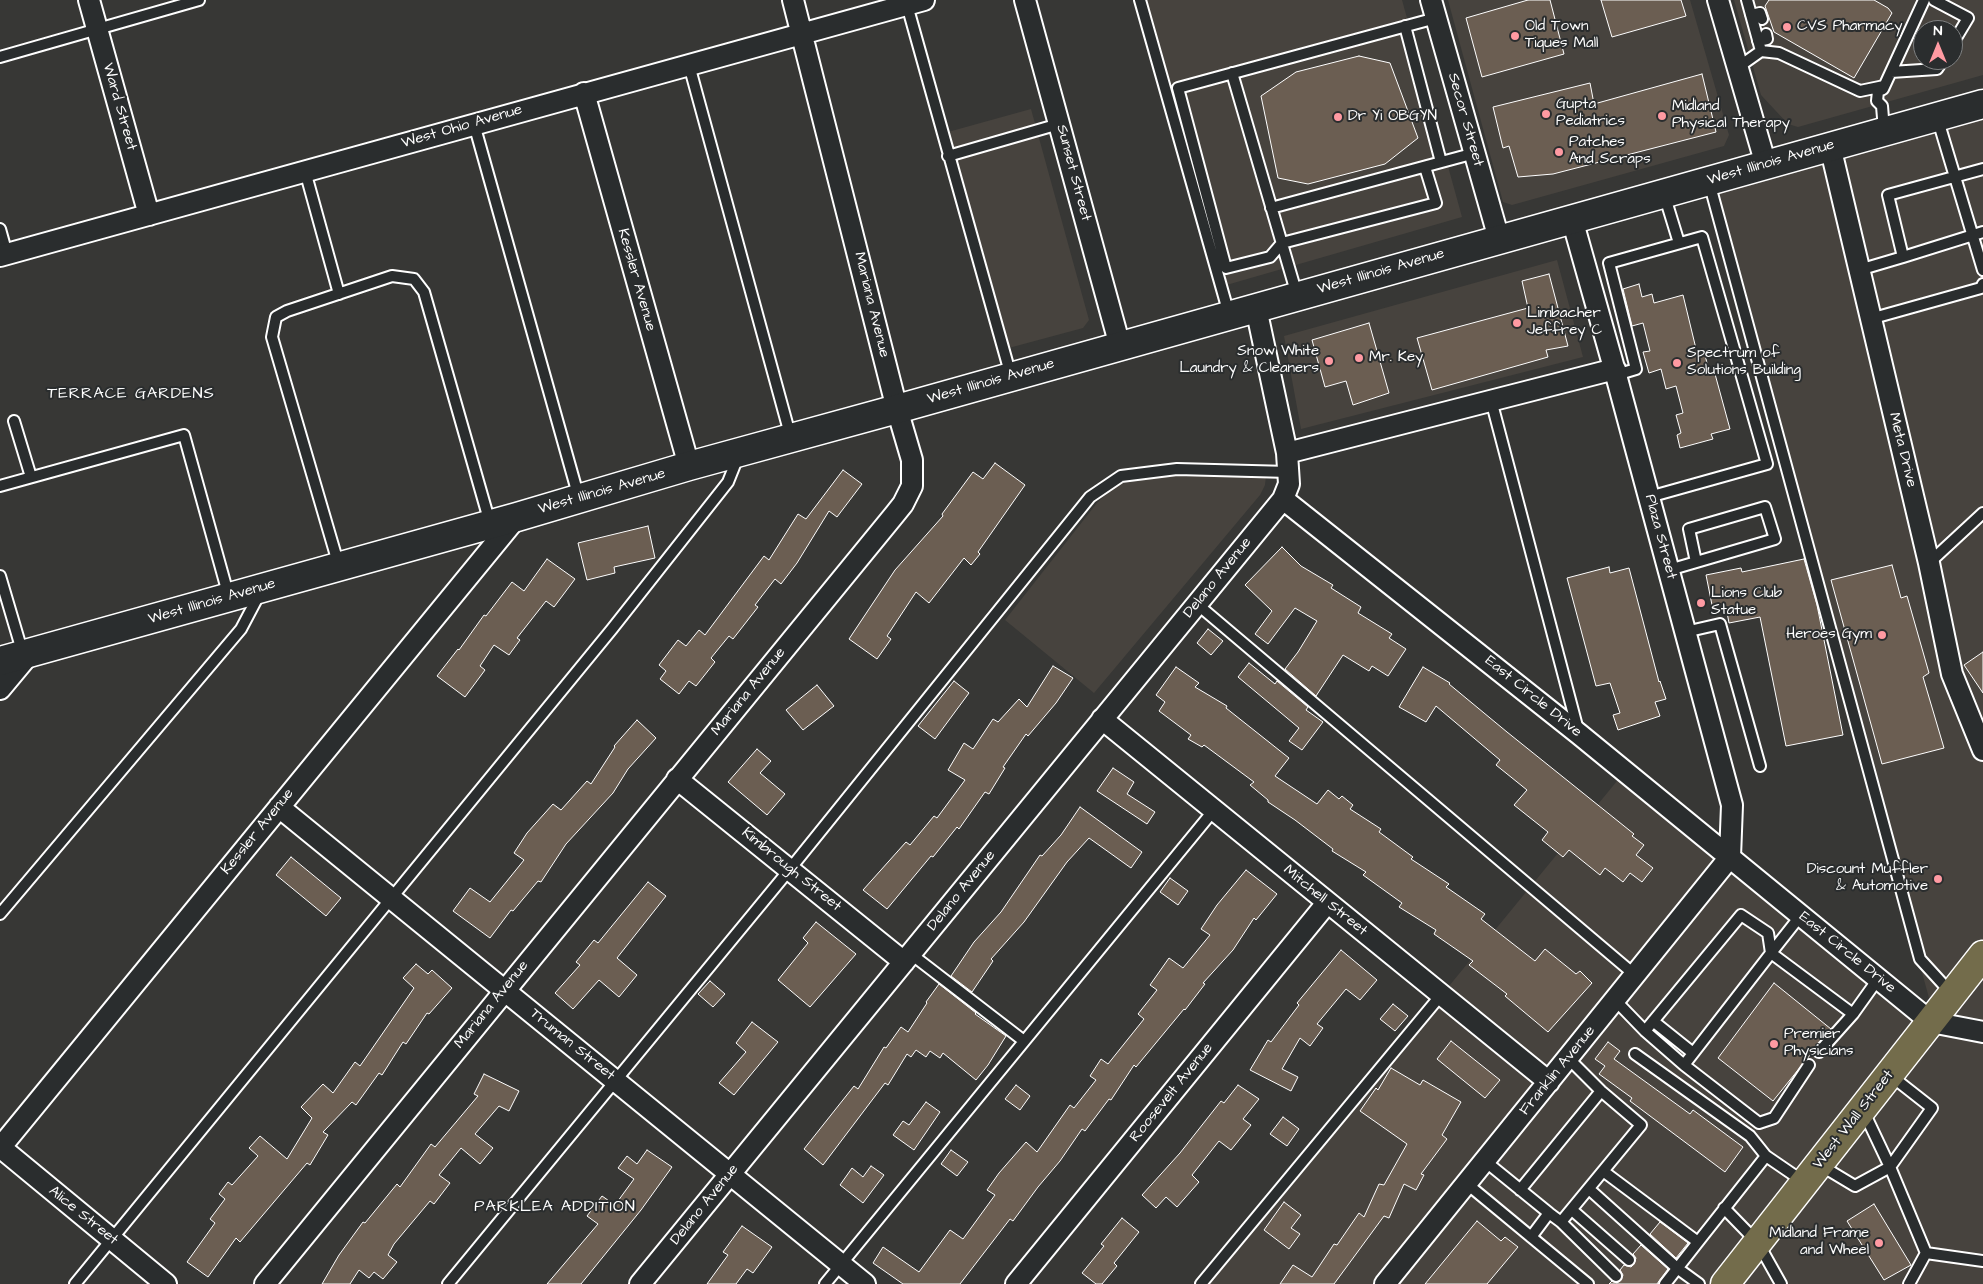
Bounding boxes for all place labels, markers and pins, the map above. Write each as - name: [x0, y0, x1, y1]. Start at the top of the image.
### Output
- place label: Old Town Tiques Mall: [1525, 18, 1598, 53]
- place label: CVS Pharmacy: [1797, 18, 1903, 36]
- marker: CVS Pharmacy: [1781, 21, 1793, 33]
- marker: Old Town Tiques Mall: [1509, 30, 1521, 42]
- place label: Gupta Pediatrics: [1556, 96, 1625, 131]
- place label: Midland Physical Therapy: [1672, 98, 1790, 133]
- place label: Dr Yi OBGYN: [1348, 108, 1437, 126]
- marker: Gupta Pediatrics: [1540, 108, 1552, 120]
- marker: Midland Physical Therapy: [1656, 110, 1668, 122]
- marker: Dr Yi OBGYN: [1332, 111, 1344, 123]
- place label: Patches And Scraps: [1569, 134, 1651, 169]
- marker: Patches And Scraps: [1553, 146, 1565, 158]
- place label: Limbacher Jeffrey C: [1527, 305, 1602, 340]
- marker: Limbacher Jeffrey C: [1511, 317, 1523, 329]
- place label: Snow White Laundry & Cleaners: [1179, 343, 1319, 378]
- place label: Spectrum of Solutions Building: [1687, 345, 1801, 380]
- place label: Mr. Key: [1369, 349, 1423, 367]
- marker: Mr. Key: [1353, 352, 1365, 364]
- marker: Snow White Laundry & Cleaners: [1323, 355, 1335, 367]
- marker: Spectrum of Solutions Building: [1671, 357, 1683, 369]
- place label: Lions Club Statue: [1711, 585, 1782, 620]
- marker: Lions Club Statue: [1695, 597, 1707, 609]
- place label: Heroes Gym: [1786, 626, 1872, 644]
- marker: Heroes Gym: [1876, 629, 1888, 641]
- place label: Discount Muffler & Automotive: [1807, 861, 1928, 896]
- marker: Discount Muffler & Automotive: [1932, 873, 1944, 885]
- place label: Premier Physicians: [1784, 1026, 1853, 1061]
- marker: Premier Physicians: [1768, 1038, 1780, 1050]
- place label: Midland Frame and Wheel: [1769, 1225, 1869, 1260]
- marker: Midland Frame and Wheel: [1873, 1237, 1885, 1249]

